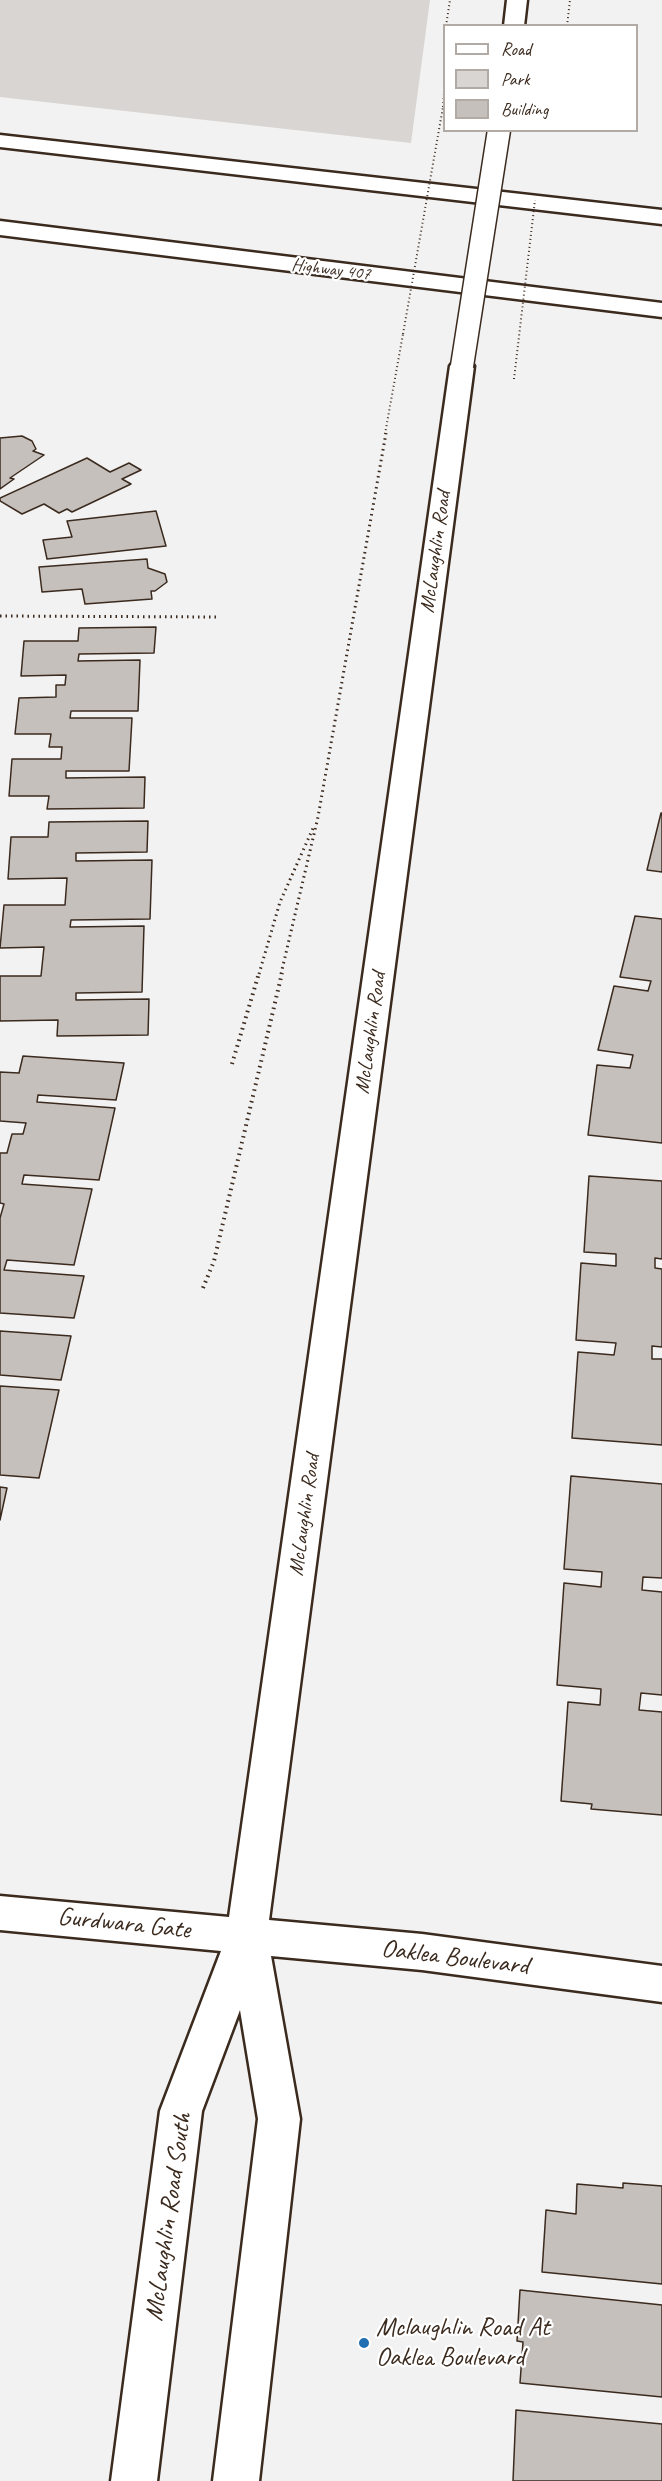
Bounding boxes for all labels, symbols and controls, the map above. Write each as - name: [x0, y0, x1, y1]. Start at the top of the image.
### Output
- legend: [443, 24, 638, 132]
- text: Road: [501, 38, 531, 60]
- text: Park: [501, 68, 530, 90]
- text: Building: [501, 98, 548, 120]
- street label: Highway 407: [290, 254, 372, 286]
- street label: McLaughlin Road: [415, 490, 457, 614]
- street label: McLaughlin Road: [350, 971, 392, 1095]
- street label: McLaughlin Road: [284, 1453, 326, 1577]
- street label: Gurdwara Gate: [56, 1902, 192, 1946]
- street label: Oaklea Boulevard: [380, 1933, 530, 1983]
- street label: McLaughlin Road South: [139, 2111, 199, 2323]
- place label: Mclaughlin Road At Oaklea Boulevard: [376, 2312, 549, 2374]
- marker: Mclaughlin Road At Oaklea Boulevard: [357, 2336, 371, 2350]

